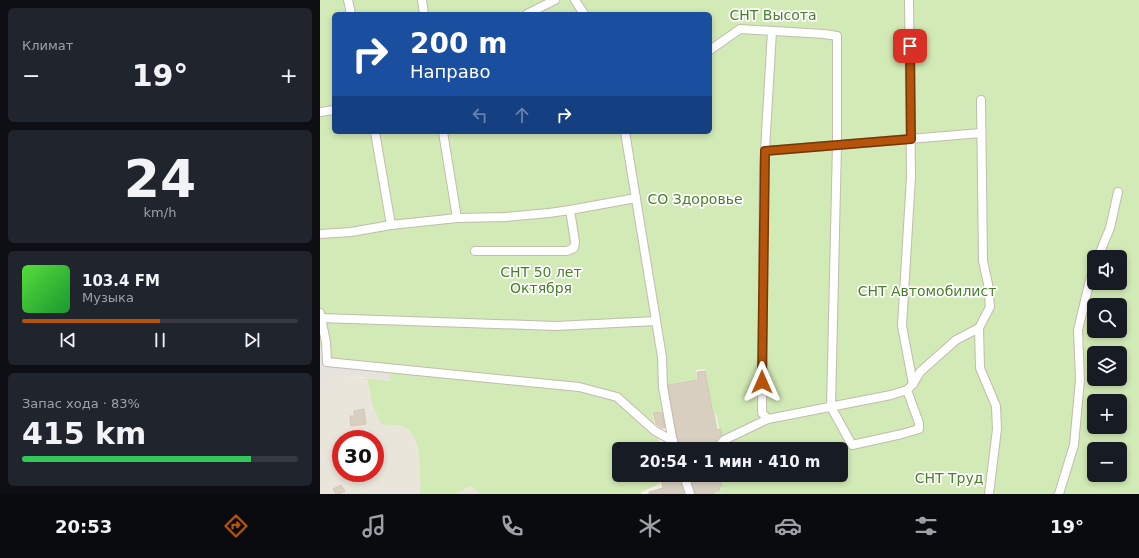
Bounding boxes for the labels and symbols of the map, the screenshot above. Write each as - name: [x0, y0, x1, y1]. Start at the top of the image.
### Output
- park label: СНТ Высота: [730, 7, 816, 23]
- pin: [893, 29, 927, 63]
- park label: СО Здоровье: [647, 191, 743, 207]
- park label: СНТ 50 лет Октября: [500, 264, 582, 296]
- park label: СНТ Автомобилист: [858, 283, 996, 299]
- position arrow: [741, 361, 783, 403]
- speed limit sign: 30: [332, 430, 384, 482]
- park label: СНТ Труд: [915, 470, 983, 486]

